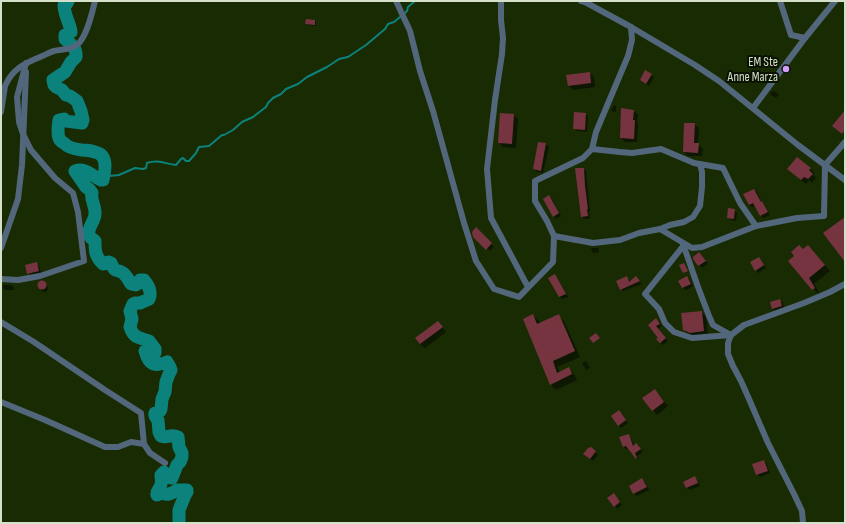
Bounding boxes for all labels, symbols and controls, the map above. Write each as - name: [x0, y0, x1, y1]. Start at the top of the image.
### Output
- place label: EM Ste Anne Marza: [727, 54, 778, 85]
- marker: EM Ste Anne Marza: [781, 64, 791, 74]

